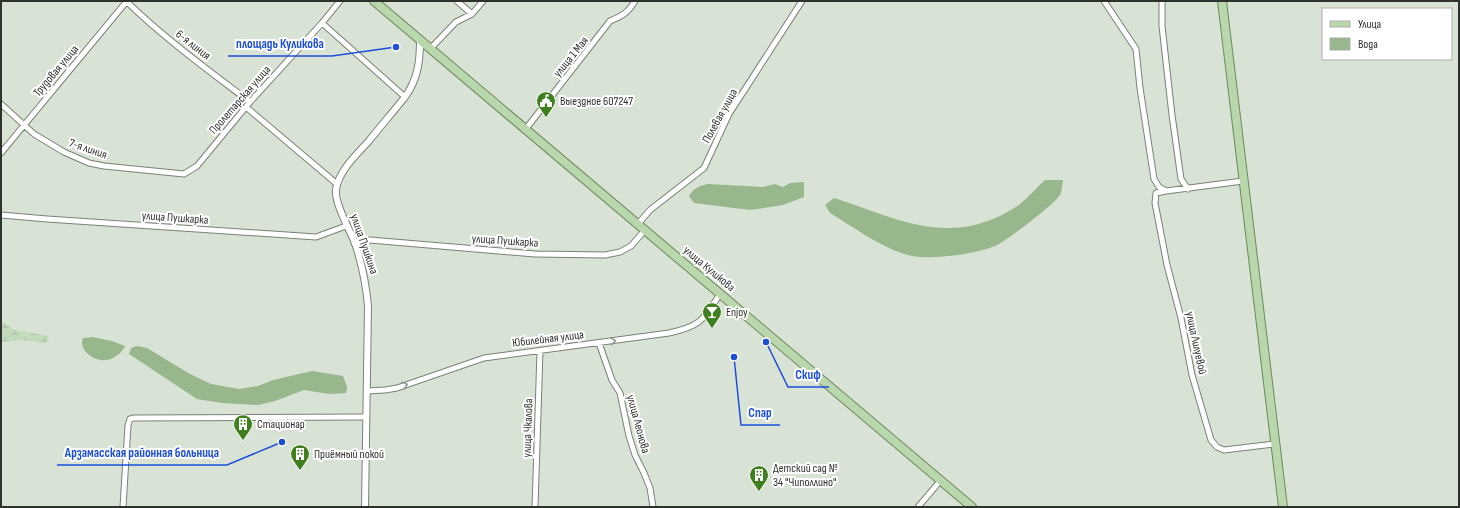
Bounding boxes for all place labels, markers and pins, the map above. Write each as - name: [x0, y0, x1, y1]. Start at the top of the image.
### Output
- callout: площадь Куликова: [228, 31, 332, 56]
- public building icon: Выездное 607247: [535, 90, 557, 118]
- place label: Выездное 607247: [560, 94, 633, 109]
- bar icon: Enjoy: [701, 301, 723, 329]
- place label: Enjoy: [726, 305, 748, 320]
- callout: Скиф: [788, 362, 829, 387]
- callout: Спар: [741, 400, 780, 425]
- building icon: Стационар: [232, 413, 254, 441]
- place label: Стационар: [257, 417, 305, 432]
- callout: Арзамасская районная больница: [57, 440, 227, 465]
- building icon: Приёмный покой: [289, 443, 311, 471]
- place label: Приёмный покой: [314, 447, 384, 462]
- place label: Детский сад № 34 "Чиполлино": [773, 461, 838, 490]
- building icon: Детский сад № 34 "Чиполлино": [748, 464, 770, 492]

